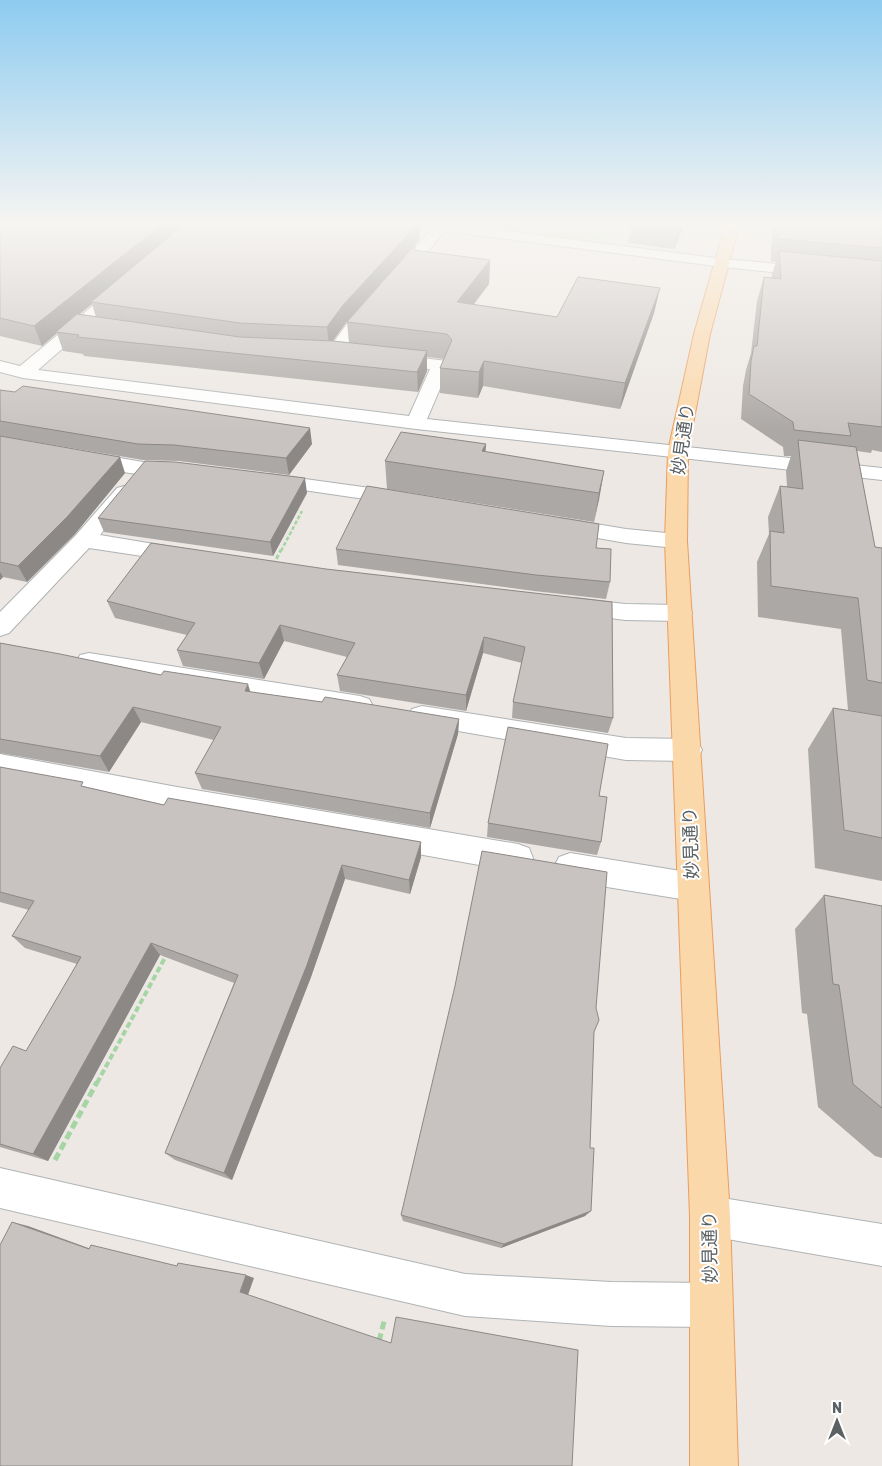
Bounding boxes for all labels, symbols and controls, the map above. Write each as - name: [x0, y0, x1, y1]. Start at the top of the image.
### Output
- street label: 妙見通り: [667, 402, 699, 476]
- street label: 妙見通り: [679, 807, 703, 879]
- street label: 妙見通り: [698, 1211, 722, 1283]
- north arrow: [812, 1396, 862, 1446]
- text: N: [832, 1400, 842, 1417]

